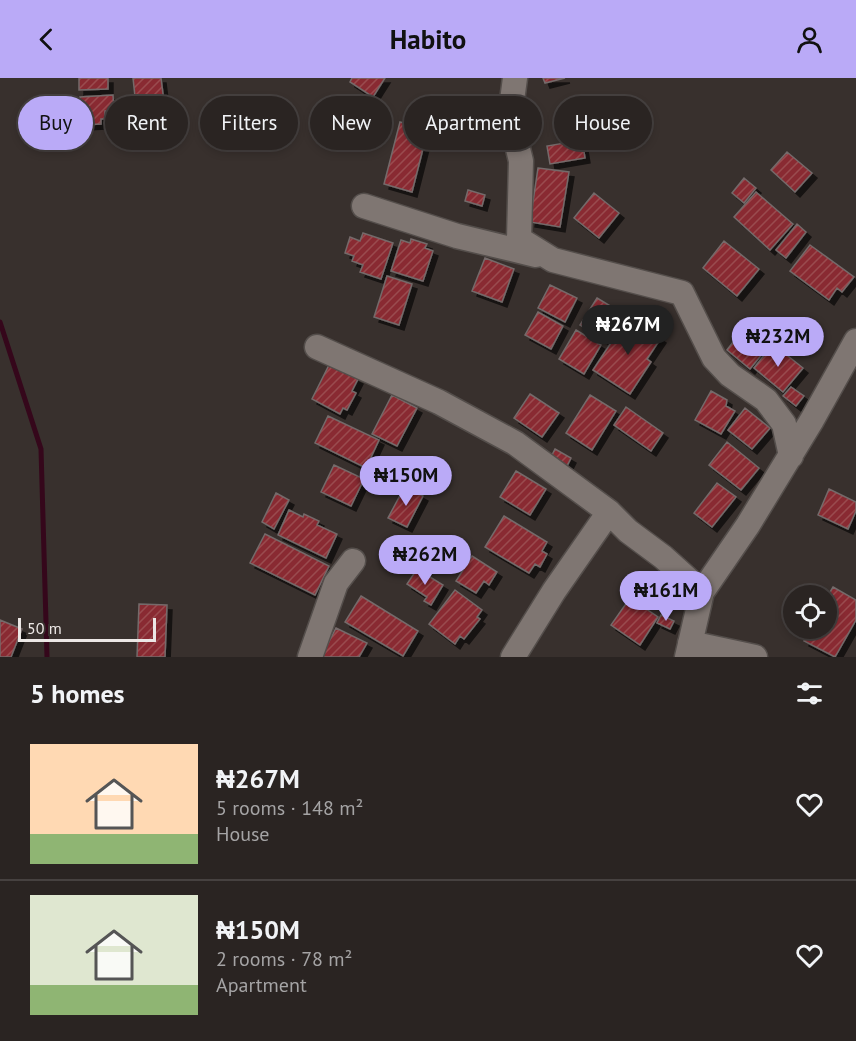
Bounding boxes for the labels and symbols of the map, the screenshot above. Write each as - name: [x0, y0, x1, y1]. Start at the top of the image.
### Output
- pin: ₦267M: [586, 305, 670, 356]
- pin: ₦232M: [736, 317, 820, 368]
- pin: ₦150M: [364, 456, 448, 507]
- pin: ₦262M: [383, 535, 467, 586]
- pin: ₦161M: [624, 571, 708, 622]
- scale bar: [18, 615, 156, 642]

